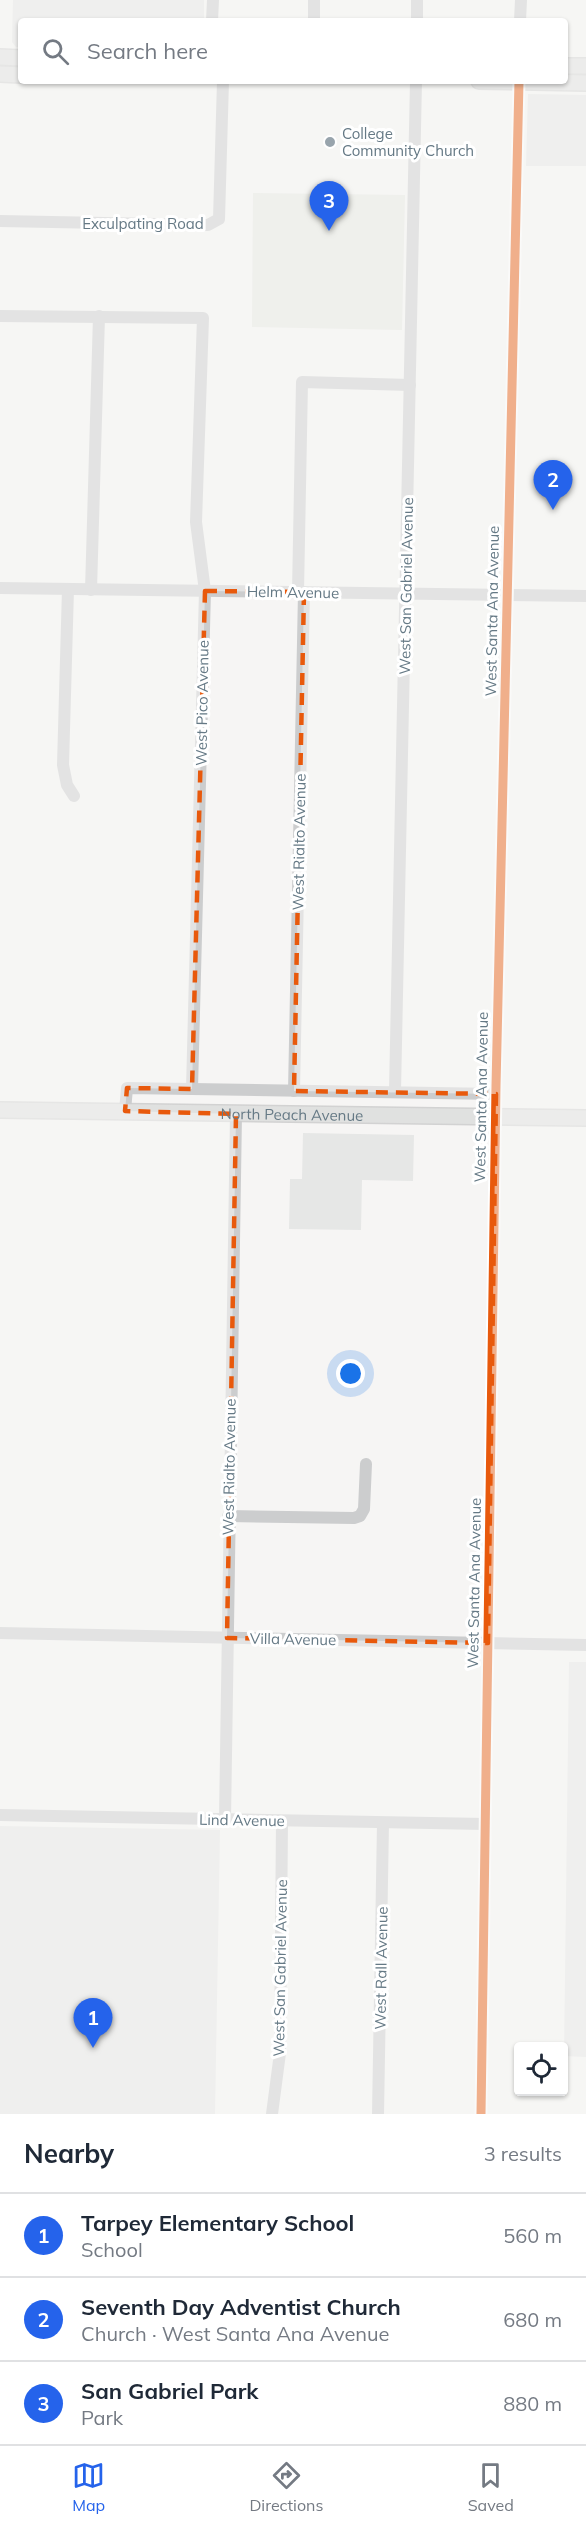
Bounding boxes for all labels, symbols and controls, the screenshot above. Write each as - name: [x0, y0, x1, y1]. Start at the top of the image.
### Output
- search box: [18, 18, 568, 84]
- icon: search: [39, 35, 72, 68]
- text: Search here: [87, 37, 208, 65]
- place label: College Community Church: [342, 124, 474, 160]
- marker: College Community Church: [323, 135, 337, 149]
- pin: 3: [310, 182, 348, 231]
- street label: Exculpating Road: [82, 214, 204, 233]
- pin: 2: [534, 460, 572, 510]
- street label: West San Gabriel Avenue: [395, 497, 417, 675]
- street label: West Santa Ana Avenue: [481, 525, 503, 697]
- street label: Helm Avenue: [247, 582, 339, 602]
- street label: West Pico Avenue: [191, 640, 213, 766]
- street label: West Rialto Avenue: [288, 773, 310, 911]
- street label: West Santa Ana Avenue: [470, 1011, 492, 1183]
- street label: North Peach Avenue: [220, 1104, 363, 1124]
- your location: [336, 1359, 365, 1388]
- street label: West Rialto Avenue: [218, 1398, 240, 1536]
- street label: West Santa Ana Avenue: [463, 1497, 485, 1669]
- street label: Villa Avenue: [250, 1629, 336, 1649]
- street label: Lind Avenue: [199, 1810, 285, 1830]
- street label: West San Gabriel Avenue: [269, 1879, 291, 2057]
- street label: West Rall Avenue: [370, 1906, 392, 2030]
- pin: 1: [74, 1998, 112, 2048]
- map controls: [514, 2042, 568, 2096]
- button: locate: [514, 2042, 568, 2096]
- text: Nearby: [24, 2137, 114, 2170]
- text: 3 results: [484, 2141, 562, 2166]
- text: Tarpey Elementary School: [81, 2209, 354, 2237]
- text: 1: [38, 2223, 50, 2248]
- text: 560 m: [503, 2223, 562, 2248]
- text: School: [81, 2237, 143, 2262]
- text: Seventh Day Adventist Church: [81, 2293, 401, 2321]
- text: 2: [38, 2307, 50, 2332]
- text: 680 m: [503, 2307, 562, 2332]
- text: Church · West Santa Ana Avenue: [81, 2321, 389, 2346]
- text: San Gabriel Park: [81, 2377, 258, 2405]
- text: 3: [38, 2391, 50, 2416]
- text: 880 m: [503, 2391, 562, 2416]
- text: Park: [81, 2405, 123, 2430]
- tab: Map: [72, 2459, 105, 2515]
- tab: Directions: [249, 2459, 323, 2515]
- tab: Saved: [468, 2459, 514, 2515]

